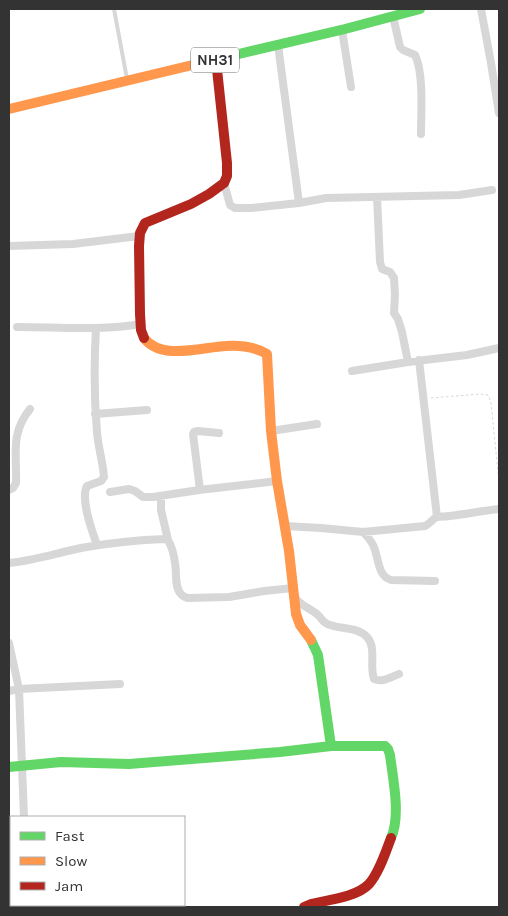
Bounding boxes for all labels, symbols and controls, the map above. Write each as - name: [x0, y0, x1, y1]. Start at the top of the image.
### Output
- road number: NH31: [191, 48, 239, 72]
- legend: [10, 816, 185, 906]
- text: Fast: [55, 827, 85, 845]
- text: Slow: [55, 852, 87, 870]
- text: Jam: [55, 877, 83, 895]

